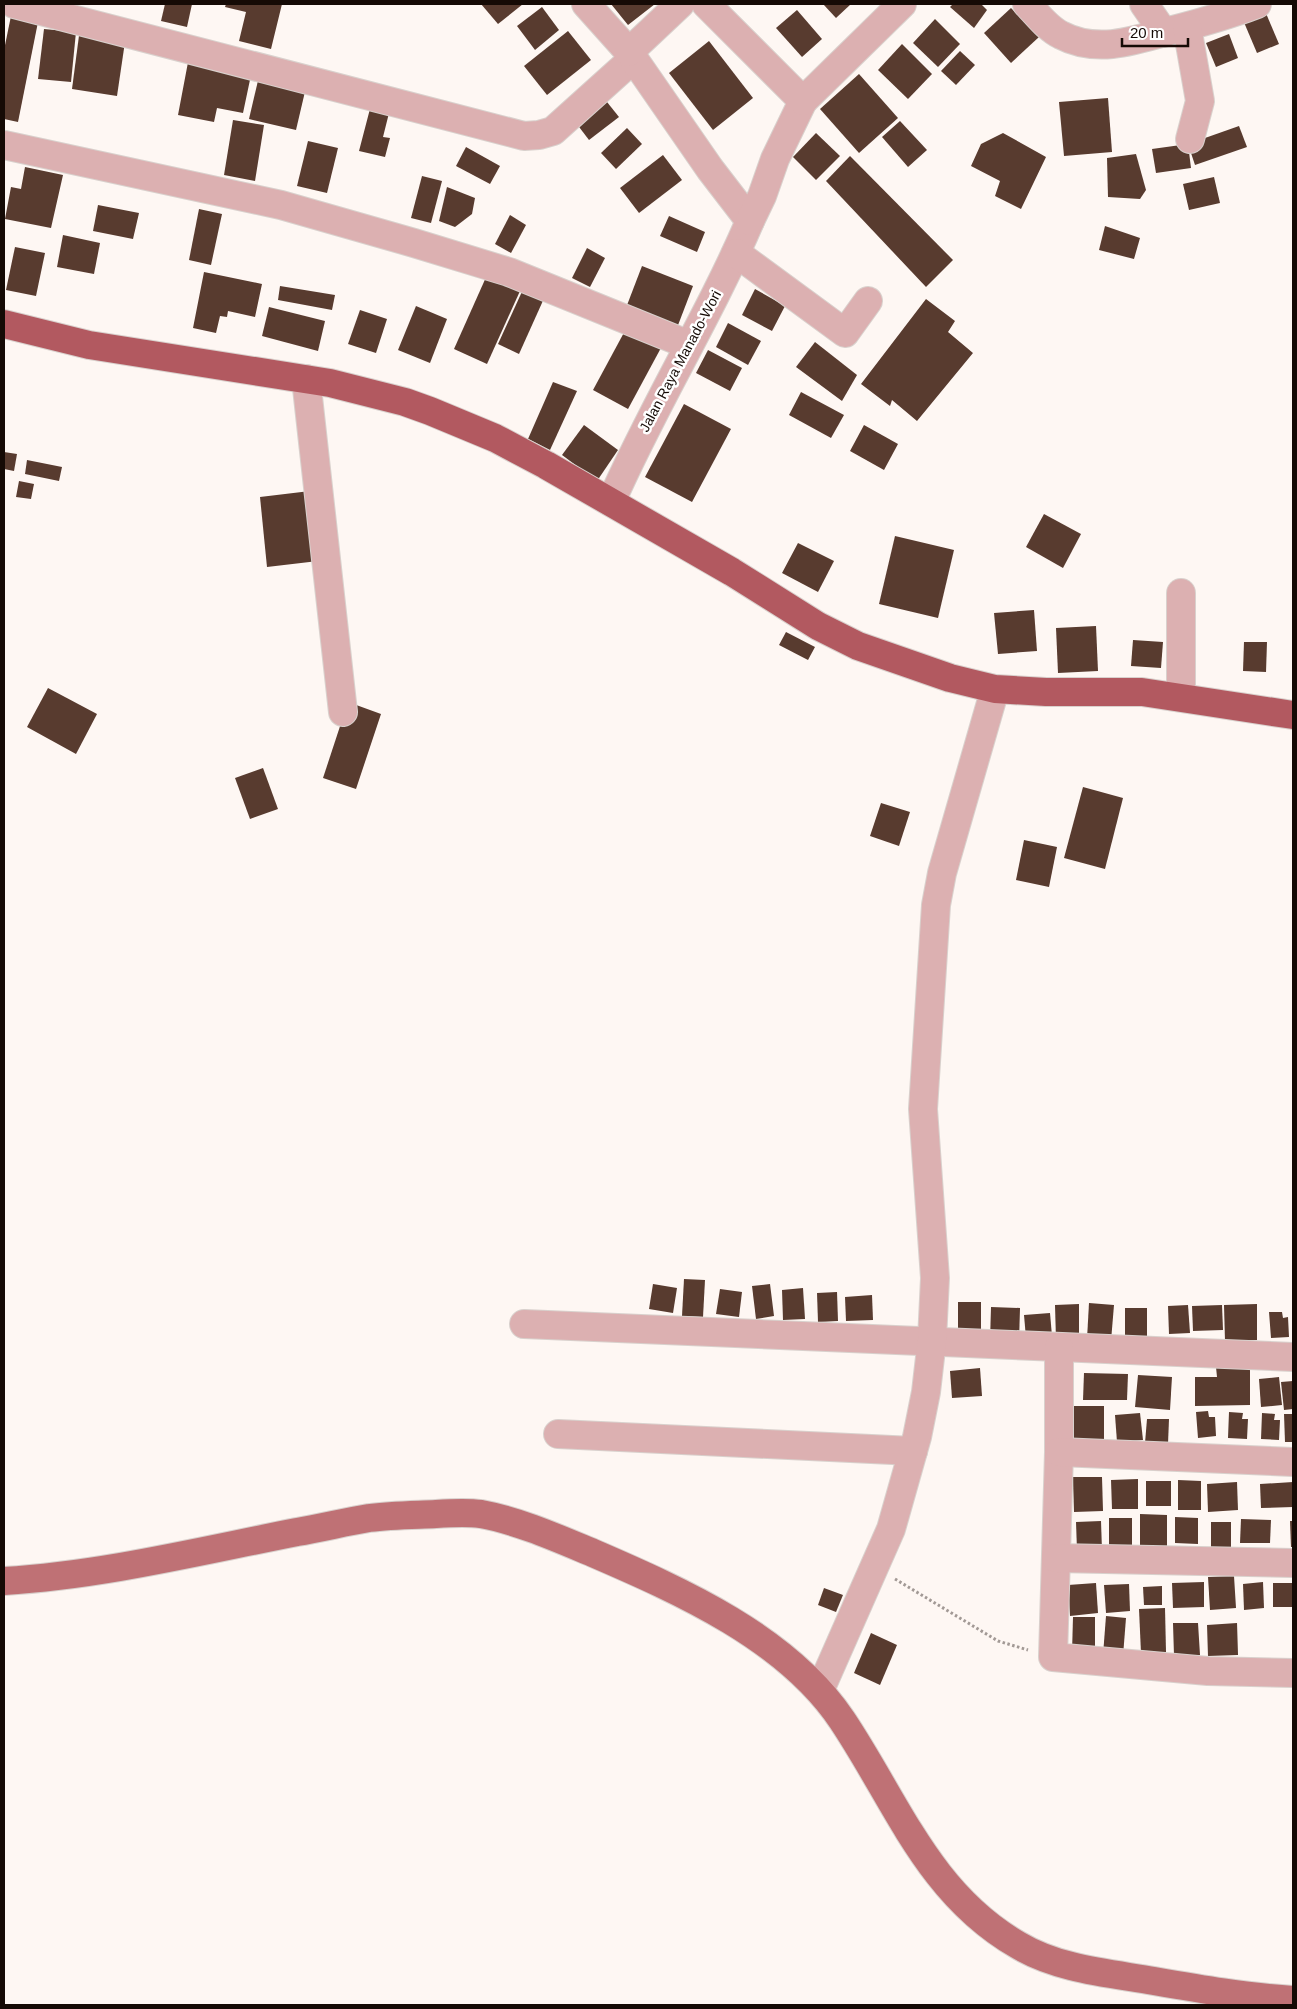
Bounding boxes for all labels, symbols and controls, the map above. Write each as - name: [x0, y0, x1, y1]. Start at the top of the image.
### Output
- scale bar: [1122, 15, 1188, 47]
- text: 20 m: [1130, 24, 1163, 41]
- street label: Jalan Raya Manado-Wori: [636, 288, 724, 434]

